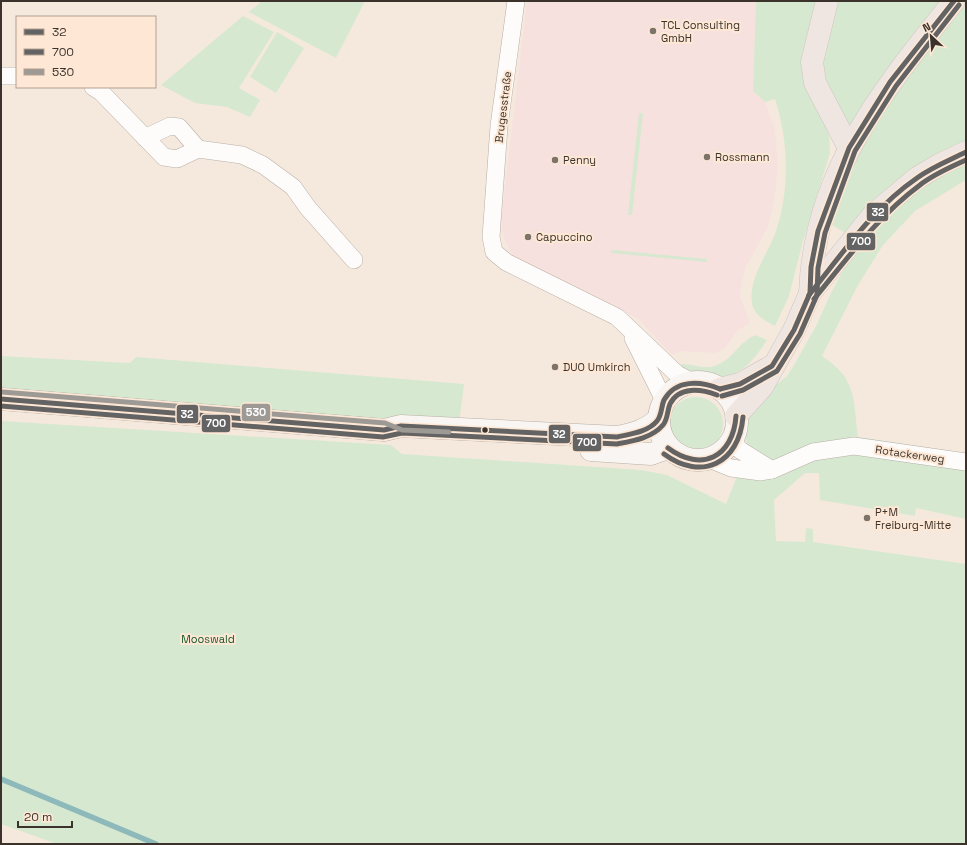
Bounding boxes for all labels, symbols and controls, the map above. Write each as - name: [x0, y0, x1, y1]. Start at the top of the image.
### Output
- legend: [16, 16, 156, 88]
- north arrow: [911, 16, 951, 56]
- place label: TCL Consulting GmbH: [661, 18, 740, 45]
- text: N: [920, 19, 933, 35]
- text: 32: [52, 24, 66, 40]
- marker: TCL Consulting GmbH: [648, 26, 658, 36]
- text: 700: [52, 44, 74, 60]
- text: 530: [52, 64, 74, 80]
- street label: Brugesstraße: [492, 70, 514, 144]
- place label: Rossmann: [715, 150, 770, 164]
- marker: Rossmann: [702, 152, 712, 162]
- place label: Penny: [563, 153, 596, 167]
- marker: Penny: [550, 155, 560, 165]
- line badge: 32: [866, 202, 889, 222]
- text: 32: [871, 205, 885, 219]
- place label: Capuccino: [536, 230, 593, 244]
- marker: Capuccino: [523, 232, 533, 242]
- line badge: 700: [846, 232, 876, 251]
- text: 700: [851, 234, 871, 248]
- place label: DUO Umkirch: [563, 360, 630, 374]
- marker: DUO Umkirch: [550, 362, 560, 372]
- line badge: 530: [241, 403, 271, 422]
- line badge: 32: [176, 404, 199, 424]
- text: 530: [246, 405, 266, 419]
- text: 32: [180, 407, 194, 421]
- line badge: 700: [201, 414, 231, 433]
- text: 700: [206, 416, 226, 430]
- line badge: 32: [548, 424, 571, 444]
- unlabelled marker: [480, 425, 490, 435]
- text: 32: [552, 427, 566, 441]
- line badge: 700: [572, 433, 602, 452]
- text: 700: [577, 435, 597, 449]
- street label: Rotackerweg: [874, 442, 946, 466]
- place label: P+M Freiburg-Mitte: [875, 505, 951, 532]
- marker: P+M Freiburg-Mitte: [862, 513, 872, 523]
- park label: Mooswald: [181, 632, 235, 646]
- scale bar: [18, 803, 72, 829]
- text: 20 m: [24, 809, 52, 825]

